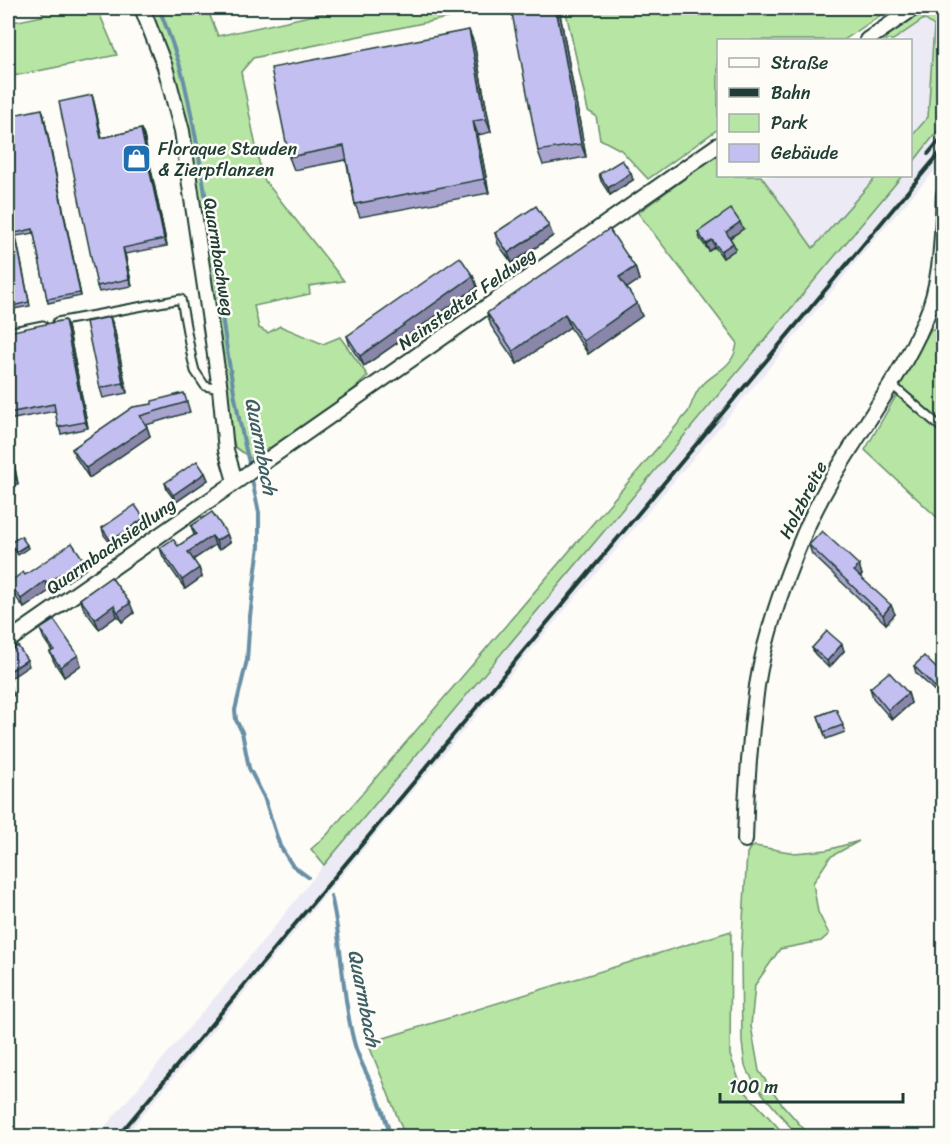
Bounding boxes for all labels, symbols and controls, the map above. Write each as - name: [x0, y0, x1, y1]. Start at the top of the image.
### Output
- legend: [717, 39, 912, 177]
- text: Straße: [771, 47, 828, 79]
- text: Bahn: [771, 77, 811, 109]
- text: Park: [771, 107, 808, 139]
- place label: Floraque Stauden & Zierpflanzen: [158, 133, 297, 186]
- text: Gebäude: [771, 137, 839, 169]
- shop icon: Floraque Stauden & Zierpflanzen: [121, 143, 153, 175]
- street label: Quarmbachweg: [194, 196, 244, 318]
- street label: Neinstedter Feldweg: [391, 239, 543, 359]
- water label: Quarmbach: [234, 394, 288, 500]
- street label: Holzbreite: [770, 455, 836, 545]
- street label: Quarmbachsiedlung: [39, 489, 183, 603]
- water label: Quarmbach: [337, 946, 391, 1052]
- scale bar: [720, 1066, 903, 1104]
- text: 100 m: [729, 1071, 778, 1103]

